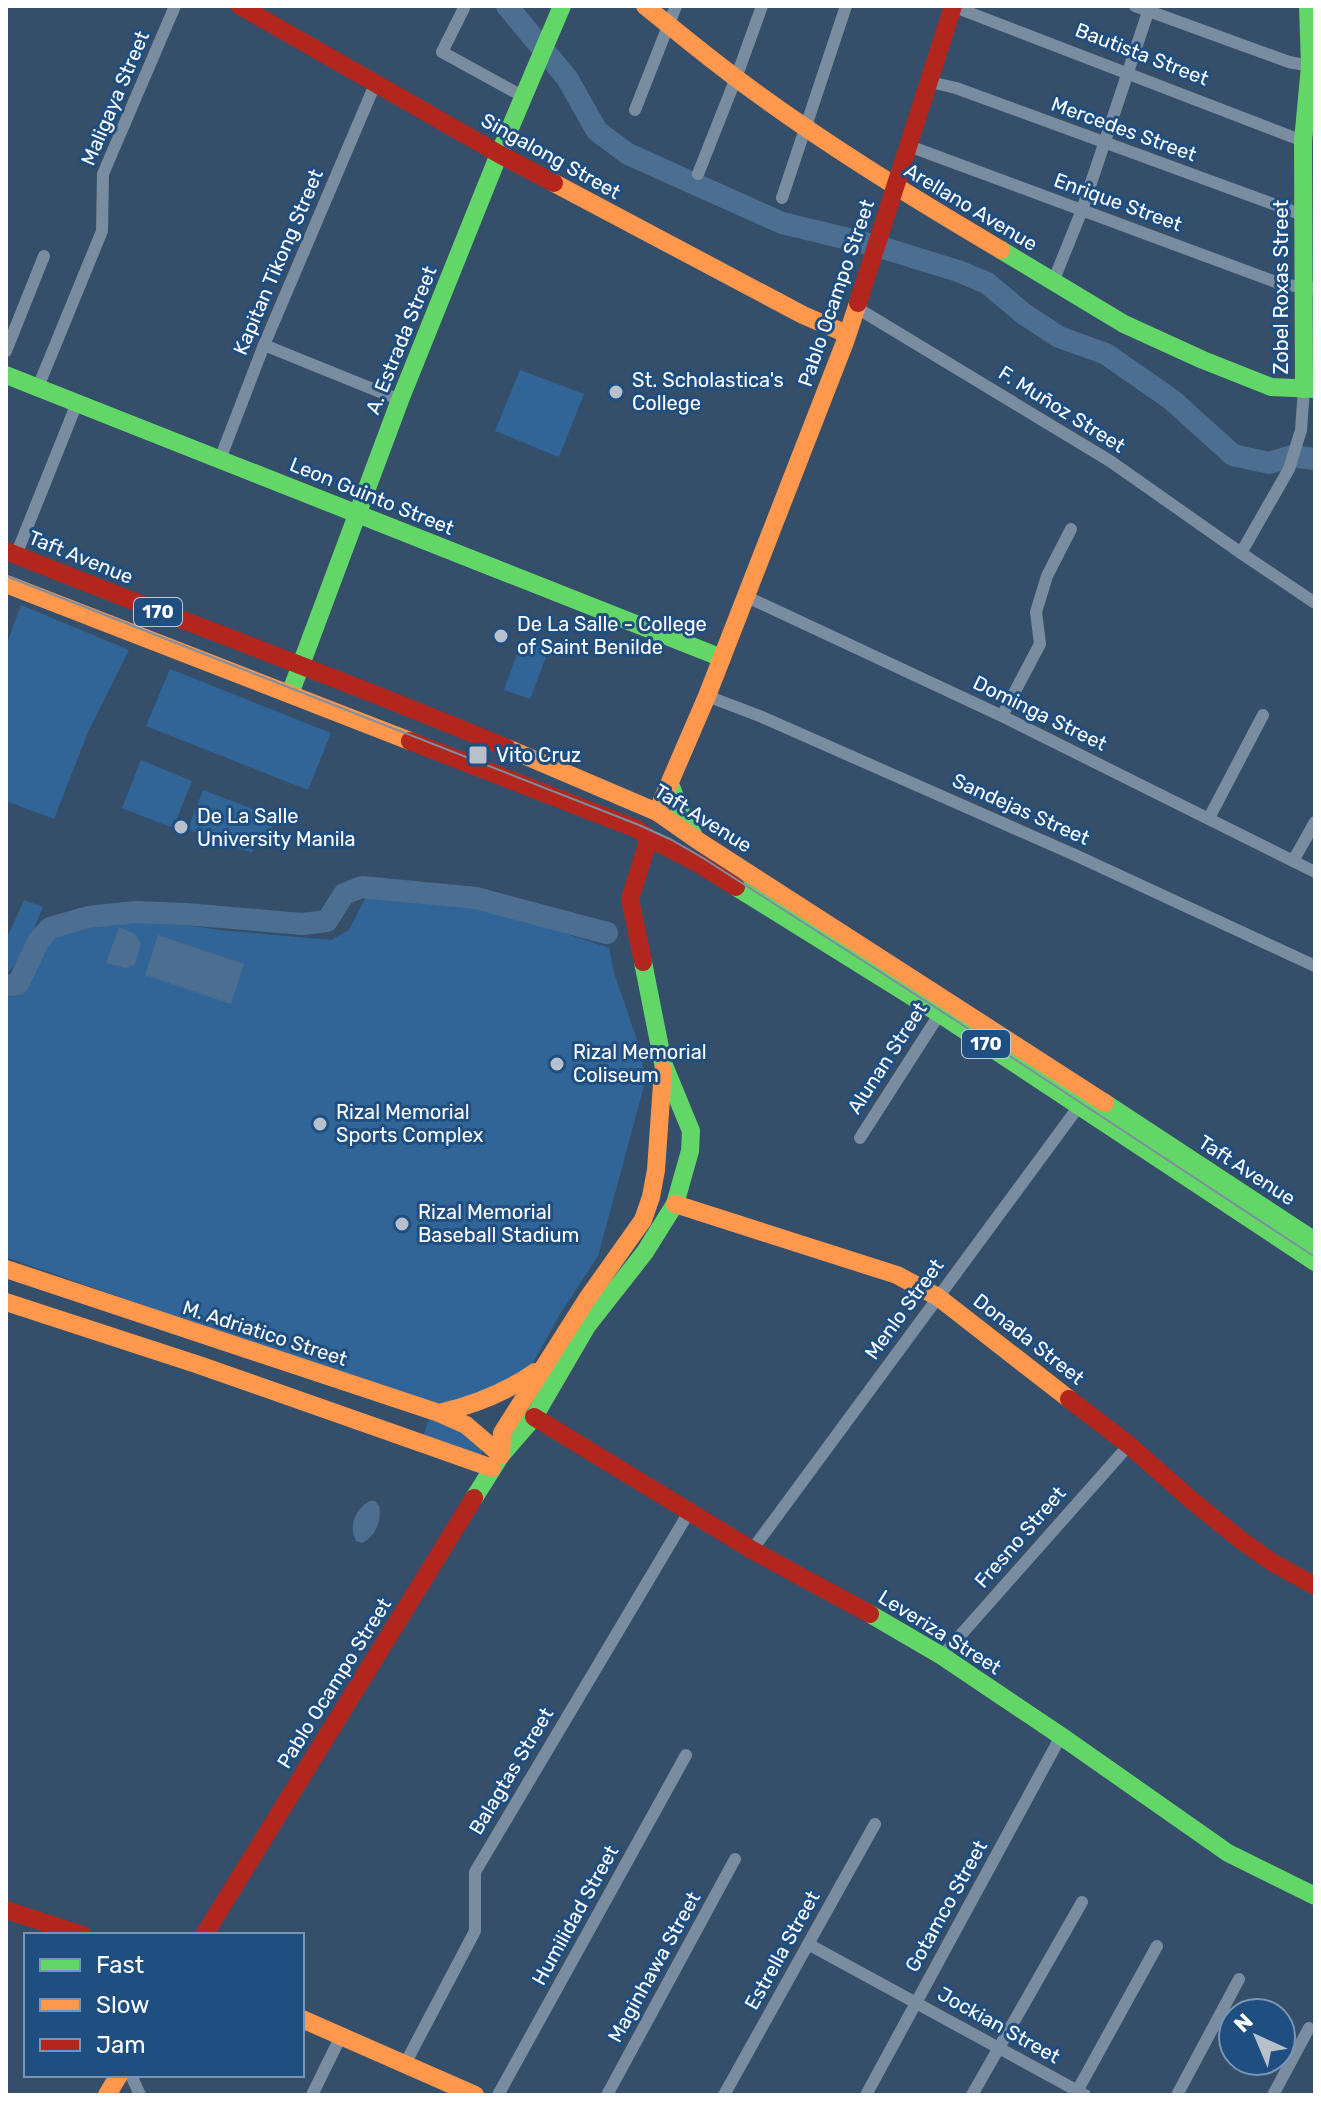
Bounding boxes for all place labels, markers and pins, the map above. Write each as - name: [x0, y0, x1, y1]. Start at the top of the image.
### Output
- place label: St. Scholastica's College: [632, 368, 784, 415]
- marker: St. Scholastica's College: [607, 383, 625, 401]
- place label: De La Salle - College of Saint Benilde: [517, 612, 707, 659]
- marker: De La Salle - College of Saint Benilde: [492, 627, 510, 645]
- place label: Vito Cruz: [496, 743, 581, 767]
- marker: Vito Cruz: [467, 744, 489, 766]
- place label: De La Salle University Manila: [197, 804, 356, 851]
- marker: De La Salle University Manila: [172, 818, 190, 836]
- place label: Rizal Memorial Coliseum: [573, 1040, 707, 1087]
- marker: Rizal Memorial Coliseum: [548, 1055, 566, 1073]
- place label: Rizal Memorial Sports Complex: [336, 1100, 484, 1147]
- marker: Rizal Memorial Sports Complex: [311, 1115, 329, 1133]
- place label: Rizal Memorial Baseball Stadium: [418, 1200, 579, 1247]
- marker: Rizal Memorial Baseball Stadium: [393, 1215, 411, 1233]

